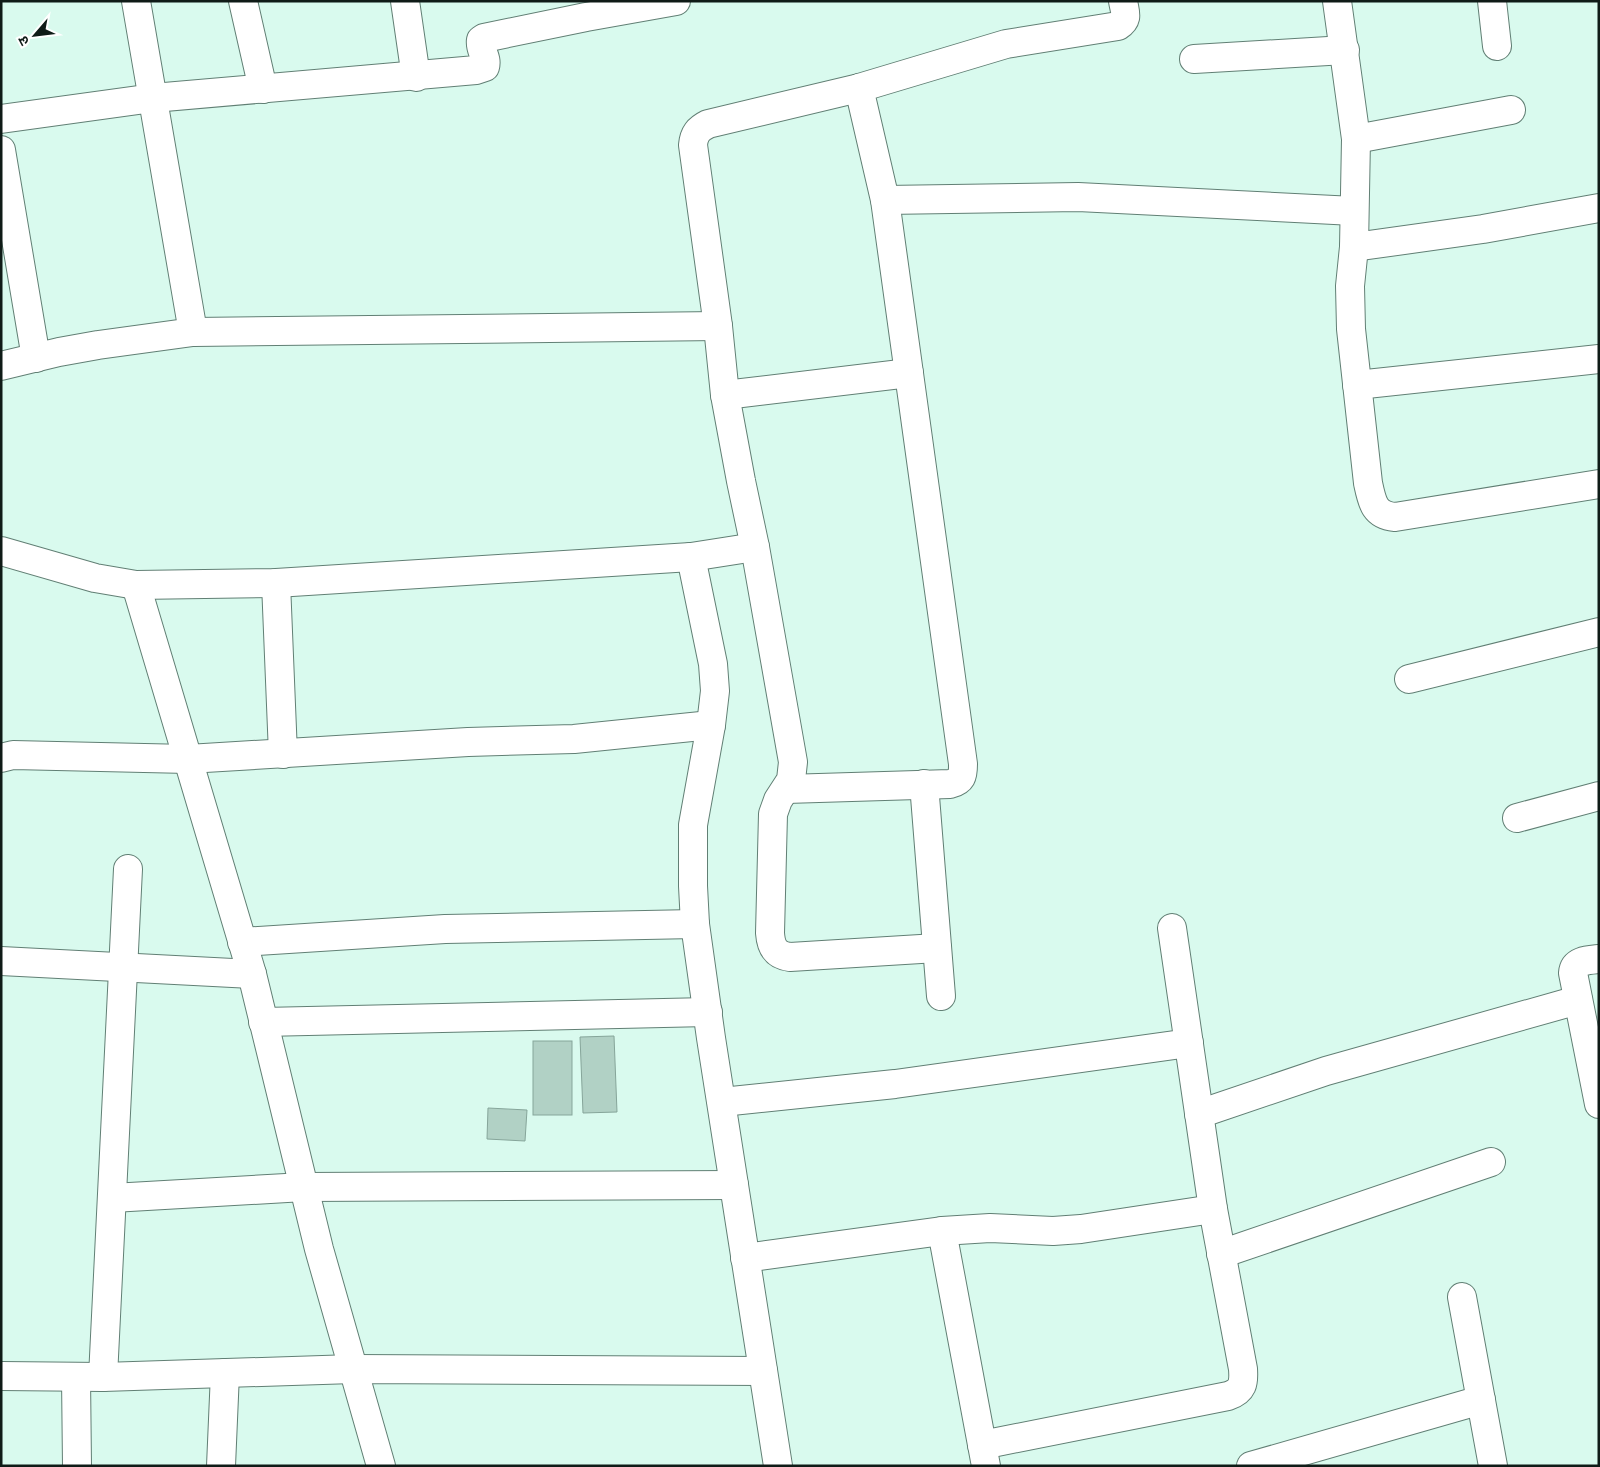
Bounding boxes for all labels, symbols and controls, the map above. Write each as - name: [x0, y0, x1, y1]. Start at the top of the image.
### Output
- north arrow: [10, 10, 60, 60]
- text: उ: [13, 33, 33, 49]

